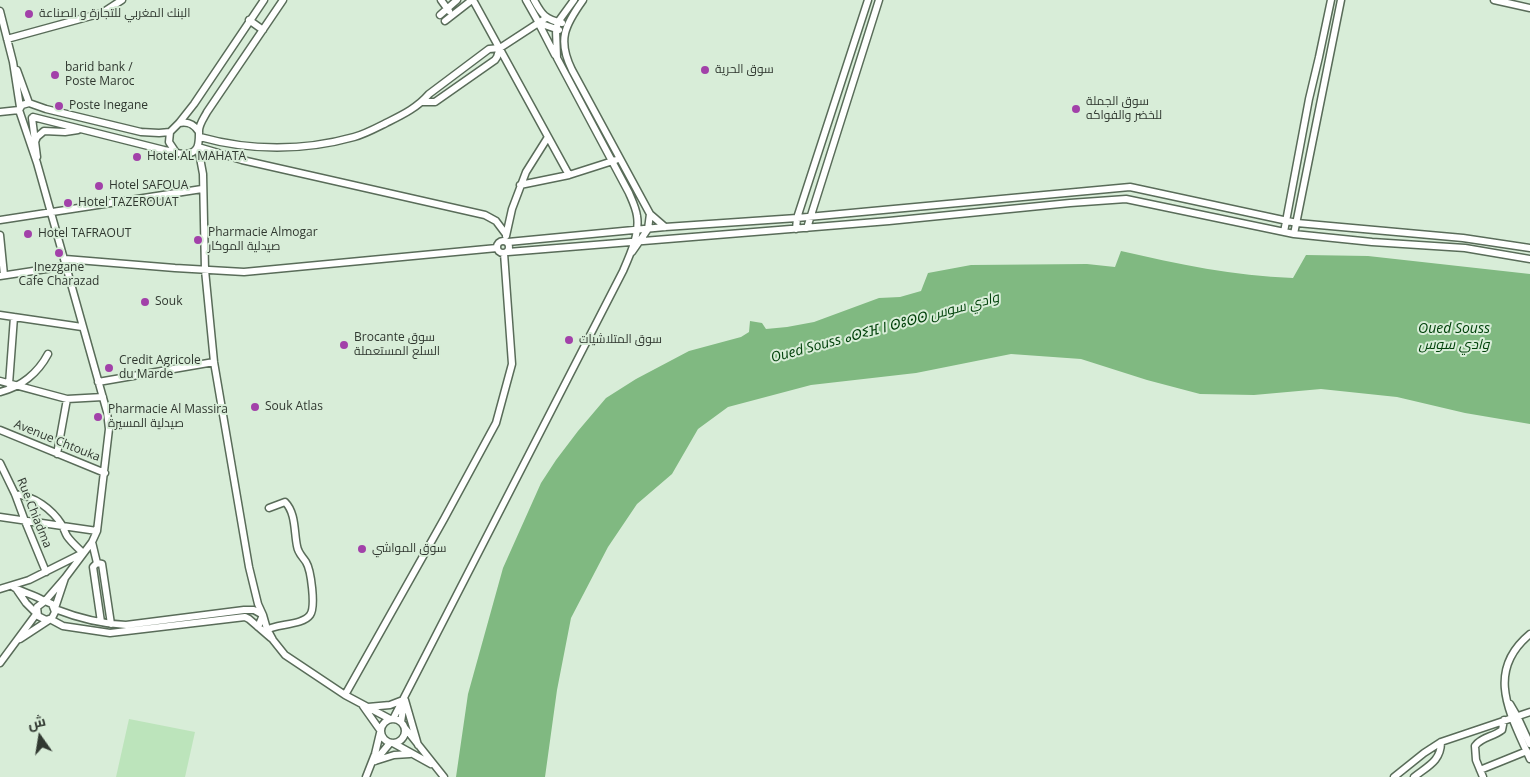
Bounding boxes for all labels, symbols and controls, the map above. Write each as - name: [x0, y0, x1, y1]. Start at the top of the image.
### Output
- place label: البنك المغربي للتجارة و الصناعة: [39, 7, 190, 21]
- marker: البنك المغربي للتجارة و الصناعة: [23, 8, 35, 20]
- place label: barid bank / Poste Maroc: [65, 61, 135, 89]
- place label: سوق الحرية: [715, 63, 774, 77]
- marker: سوق الحرية: [699, 64, 711, 76]
- marker: barid bank / Poste Maroc: [49, 69, 61, 81]
- place label: سوق الجملة للخضر والفواكه: [1086, 95, 1162, 123]
- place label: Poste Inegane: [69, 99, 148, 113]
- marker: Poste Inegane: [53, 100, 65, 112]
- marker: سوق الجملة للخضر والفواكه: [1070, 103, 1082, 115]
- place label: Hotel AL MAHATA: [147, 150, 246, 164]
- marker: Hotel AL MAHATA: [131, 151, 143, 163]
- place label: Hotel SAFOUA: [109, 179, 188, 193]
- marker: Hotel SAFOUA: [93, 180, 105, 192]
- place label: Hotel TAZEROUAT: [78, 196, 179, 210]
- marker: Hotel TAZEROUAT: [62, 197, 74, 209]
- place label: Pharmacie Almogar صيدلية الموكار: [208, 226, 318, 254]
- place label: Hotel TAFRAOUT: [38, 227, 131, 241]
- marker: Hotel TAFRAOUT: [22, 228, 34, 240]
- marker: Pharmacie Almogar صيدلية الموكار: [192, 234, 204, 246]
- marker: Inezgane Cafe Charazad: [53, 247, 65, 259]
- place label: Inezgane Cafe Charazad: [19, 261, 99, 289]
- water label: Oued Souss ⴰⵙⵉⴼ ⵏ ⵙⵓⵙⵙ وادي سوس: [769, 289, 1001, 367]
- place label: Souk: [155, 295, 182, 309]
- marker: Souk: [139, 296, 151, 308]
- water label: Oued Souss وادي سوس: [1418, 321, 1490, 354]
- place label: Brocante سوق السلع المستعملة: [354, 331, 440, 359]
- place label: سوق المتلاشيات: [579, 333, 662, 347]
- marker: سوق المتلاشيات: [563, 334, 575, 346]
- marker: Brocante سوق السلع المستعملة: [338, 339, 350, 351]
- place label: Credit Agricole du Marde: [119, 354, 201, 382]
- marker: Credit Agricole du Marde: [103, 362, 115, 374]
- place label: Souk Atlas: [265, 400, 323, 414]
- marker: Souk Atlas: [249, 401, 261, 413]
- place label: Pharmacie Al Massira صيدلية المسيرة: [108, 403, 228, 431]
- marker: Pharmacie Al Massira صيدلية المسيرة: [92, 411, 104, 423]
- street label: Avenue Chtouka: [12, 417, 102, 465]
- street label: Rue Chiadma: [13, 476, 55, 550]
- place label: سوق المواشي: [372, 542, 446, 556]
- marker: سوق المواشي: [356, 543, 368, 555]
- text: ش: [26, 711, 47, 733]
- north arrow: [15, 712, 65, 762]

